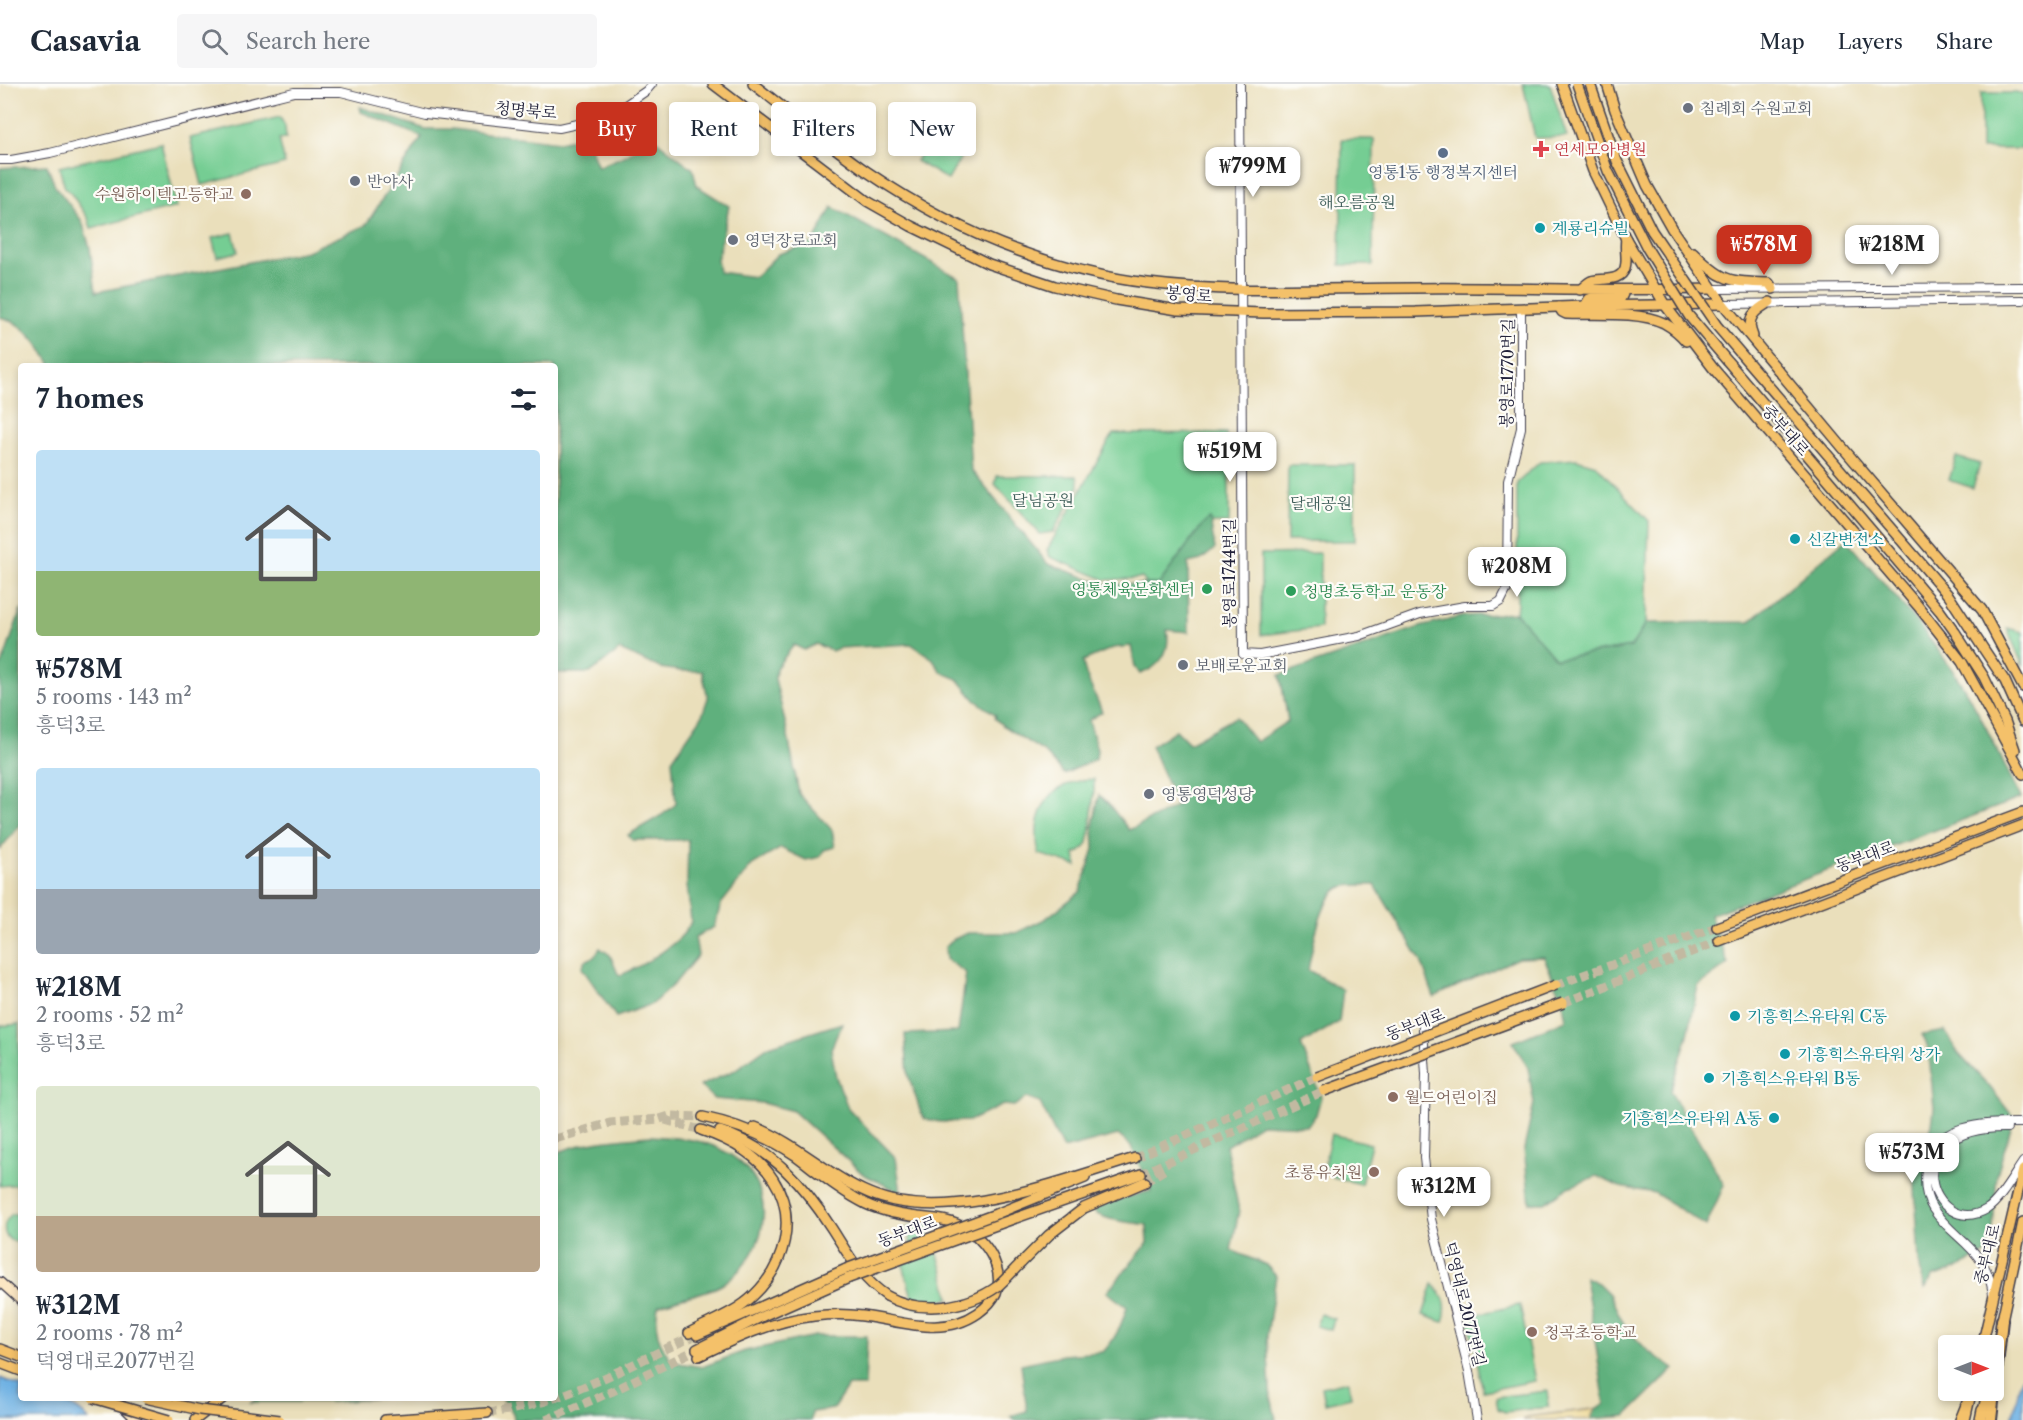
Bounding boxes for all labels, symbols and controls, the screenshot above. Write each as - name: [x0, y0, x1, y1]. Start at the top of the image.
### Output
- search box: [177, 14, 597, 68]
- text: Casavia: [30, 24, 141, 58]
- icon: search: [198, 25, 231, 58]
- text: Search here: [246, 28, 370, 55]
- text: Map: [1760, 29, 1805, 54]
- text: Layers: [1838, 29, 1903, 54]
- text: Share: [1936, 29, 1993, 54]
- street label: 청명북로: [494, 97, 558, 123]
- place label: 침례회 수원교회: [1700, 98, 1812, 118]
- marker: 침례회 수원교회: [1681, 101, 1695, 115]
- chip: Buy: [576, 102, 657, 156]
- chip: Rent: [669, 102, 759, 156]
- chip: Filters: [771, 102, 876, 156]
- chip: New: [888, 102, 976, 156]
- place label: 연세모아병원: [1554, 139, 1647, 159]
- marker: 연세모아병원: [1532, 140, 1550, 158]
- marker: 영통1동 행정복지센터: [1436, 146, 1450, 160]
- pin: ₩799M: [1211, 147, 1295, 198]
- text: ₩799M: [1219, 154, 1287, 178]
- place label: 영통1동 행정복지센터: [1368, 162, 1518, 182]
- place label: 반야사: [367, 171, 414, 191]
- marker: 반야사: [348, 174, 362, 188]
- place label: 수원하이텍고등학교: [95, 184, 234, 204]
- marker: 수원하이텍고등학교: [239, 187, 253, 201]
- park label: 해오름공원: [1318, 192, 1396, 212]
- place label: 계룡리슈빌: [1552, 218, 1629, 238]
- marker: 계룡리슈빌: [1533, 221, 1547, 235]
- pin: ₩578M: [1722, 225, 1806, 276]
- pin: ₩218M: [1850, 225, 1934, 276]
- place label: 영덕장로교회: [745, 230, 838, 250]
- text: ₩578M: [1731, 232, 1797, 256]
- text: ₩218M: [1859, 232, 1925, 256]
- marker: 영덕장로교회: [726, 233, 740, 247]
- street label: 봉영로: [1165, 282, 1214, 306]
- street label: 봉영로1770번길: [1496, 318, 1518, 428]
- text: 7 homes: [36, 383, 144, 415]
- icon: filters: [507, 383, 540, 416]
- street label: 중부대로: [1758, 400, 1814, 460]
- pin: ₩519M: [1188, 432, 1272, 483]
- text: ₩519M: [1198, 439, 1262, 463]
- icon: home: [234, 489, 342, 597]
- park label: 달님공원: [1012, 490, 1074, 510]
- park label: 달래공원: [1290, 493, 1352, 513]
- street label: 봉영로1744번길: [1219, 518, 1239, 628]
- place label: 신갈변전소: [1807, 529, 1884, 549]
- marker: 신갈변전소: [1788, 532, 1802, 546]
- pin: ₩208M: [1475, 547, 1559, 598]
- text: ₩208M: [1482, 554, 1552, 578]
- place label: 영통체육문화센터: [1071, 579, 1195, 599]
- place label: 청명초등학교 운동장: [1303, 581, 1447, 601]
- marker: 영통체육문화센터: [1200, 582, 1214, 596]
- marker: 청명초등학교 운동장: [1284, 584, 1298, 598]
- text: ₩578M: [36, 653, 123, 685]
- place label: 보배로운교회: [1195, 655, 1288, 675]
- marker: 보배로운교회: [1176, 658, 1190, 672]
- text: 5 rooms · 143 m²: [36, 685, 192, 709]
- text: 흥덕3로: [36, 713, 105, 737]
- place label: 영통영덕성당: [1161, 784, 1254, 804]
- marker: 영통영덕성당: [1142, 787, 1156, 801]
- icon: home: [234, 807, 342, 915]
- street label: 동부대로: [1833, 836, 1898, 876]
- text: ₩218M: [36, 971, 122, 1003]
- text: 2 rooms · 52 m²: [36, 1003, 184, 1027]
- street label: 동부대로: [1383, 1003, 1448, 1044]
- place label: 기흥힉스유타워 C동: [1747, 1006, 1888, 1026]
- marker: 기흥힉스유타워 C동: [1728, 1009, 1742, 1023]
- text: 흥덕3로: [36, 1031, 105, 1055]
- place label: 기흥힉스유타워 상가: [1797, 1044, 1941, 1064]
- marker: 기흥힉스유타워 상가: [1778, 1047, 1792, 1061]
- place label: 기흥힉스유타워 B동: [1721, 1068, 1861, 1088]
- marker: 기흥힉스유타워 B동: [1702, 1071, 1716, 1085]
- place label: 월드어린이집: [1405, 1087, 1498, 1107]
- marker: 월드어린이집: [1386, 1090, 1400, 1104]
- place label: 기흥힉스유타워 A동: [1622, 1108, 1763, 1128]
- marker: 기흥힉스유타워 A동: [1767, 1111, 1781, 1125]
- icon: home: [234, 1125, 342, 1233]
- pin: ₩573M: [1870, 1133, 1954, 1184]
- text: ₩573M: [1879, 1140, 1945, 1164]
- place label: 초롱유치원: [1285, 1162, 1362, 1182]
- marker: 초롱유치원: [1367, 1165, 1381, 1179]
- pin: ₩312M: [1402, 1167, 1486, 1218]
- text: ₩312M: [1411, 1174, 1477, 1198]
- street label: 동부대로: [875, 1211, 940, 1251]
- street label: 중부대로: [1970, 1221, 2004, 1286]
- street label: 덕영대로2077번길: [1440, 1240, 1490, 1368]
- text: ₩312M: [36, 1289, 121, 1321]
- text: 2 rooms · 78 m²: [36, 1321, 183, 1345]
- place label: 청곡초등학교: [1544, 1322, 1637, 1342]
- marker: 청곡초등학교: [1525, 1325, 1539, 1339]
- north arrow: [1938, 1335, 2004, 1401]
- map controls: [1938, 1335, 2004, 1401]
- text: 덕영대로2077번길: [36, 1349, 196, 1373]

